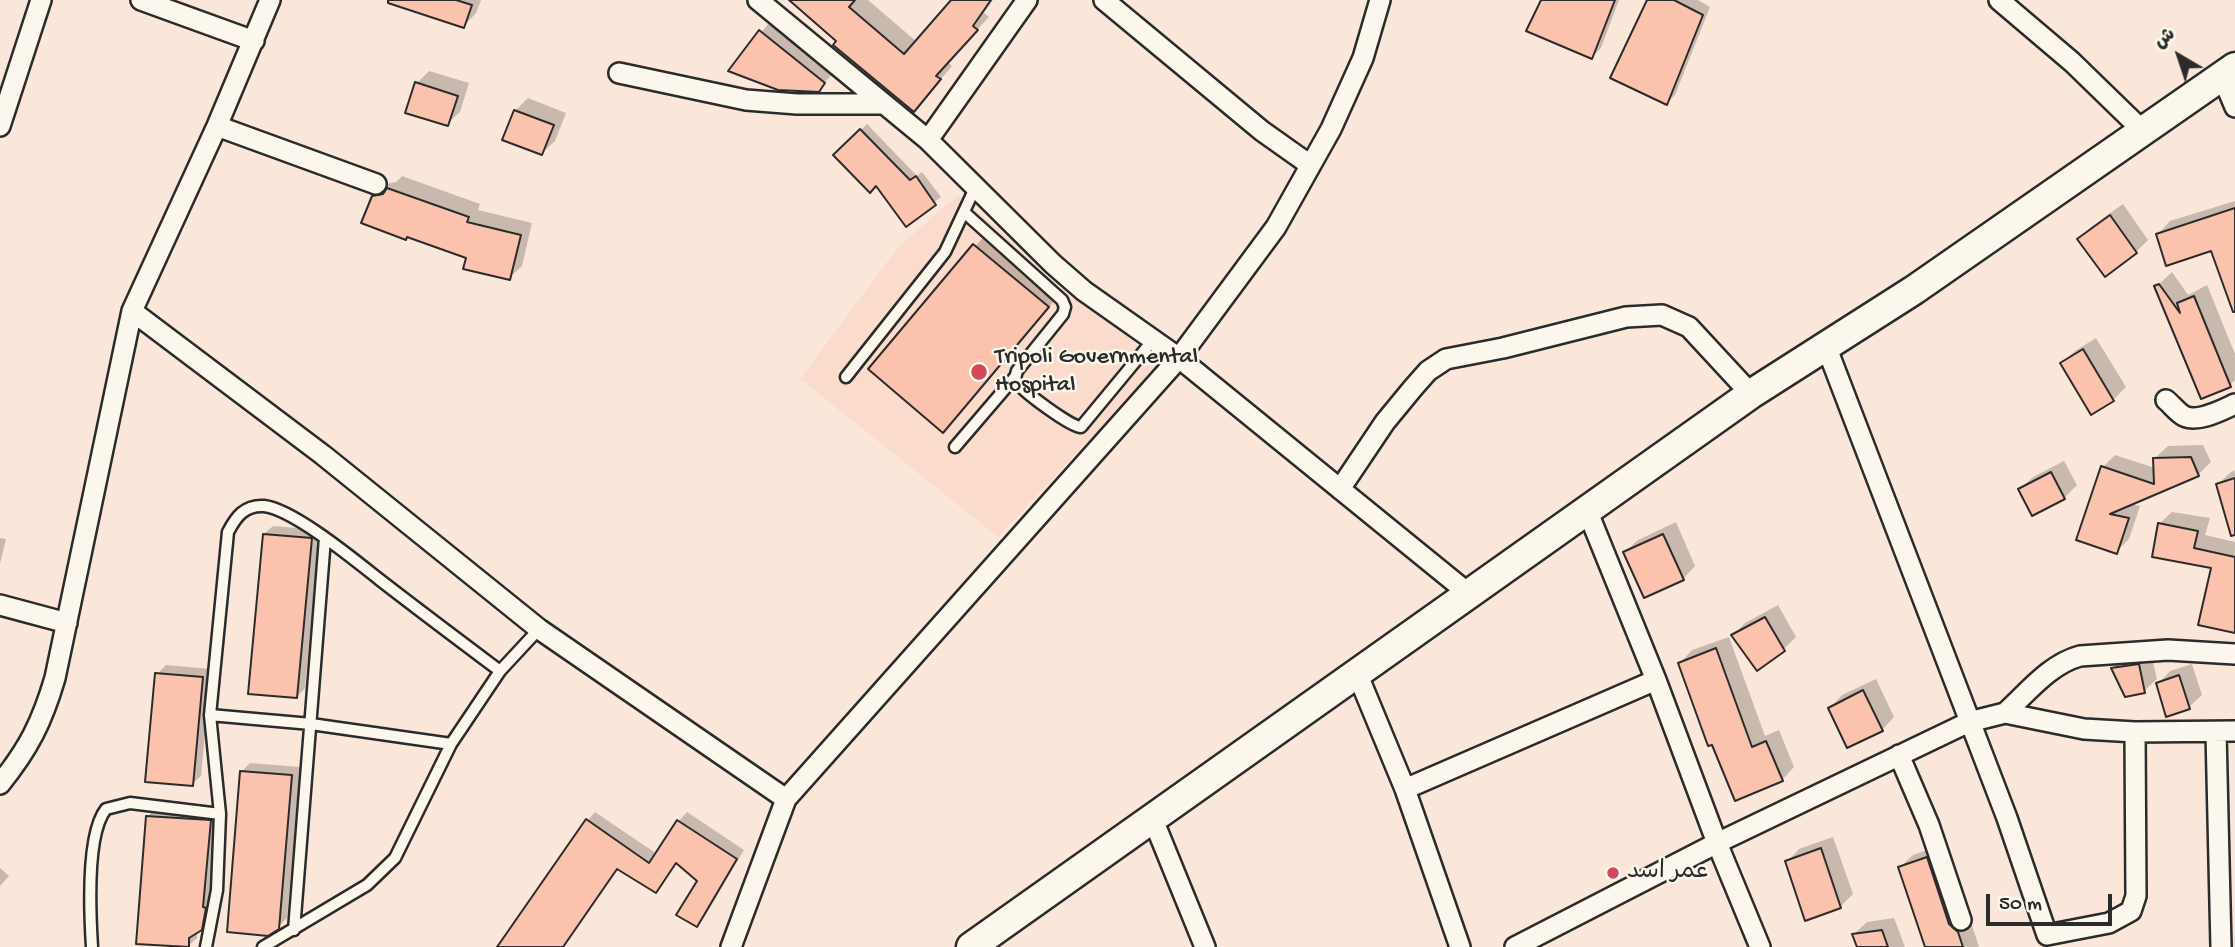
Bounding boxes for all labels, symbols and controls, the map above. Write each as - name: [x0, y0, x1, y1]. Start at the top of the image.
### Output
- north arrow: [2144, 21, 2214, 91]
- text: ش: [2150, 24, 2181, 55]
- place label: Tripoli Governmental Hospital: [995, 344, 1198, 400]
- marker: Tripoli Governmental Hospital: [969, 362, 989, 382]
- place label: عمر اسد: [1627, 859, 1708, 887]
- marker: عمر اسد: [1605, 865, 1621, 881]
- scale bar: [1990, 880, 2116, 924]
- text: 50 m: [1999, 893, 2042, 918]

